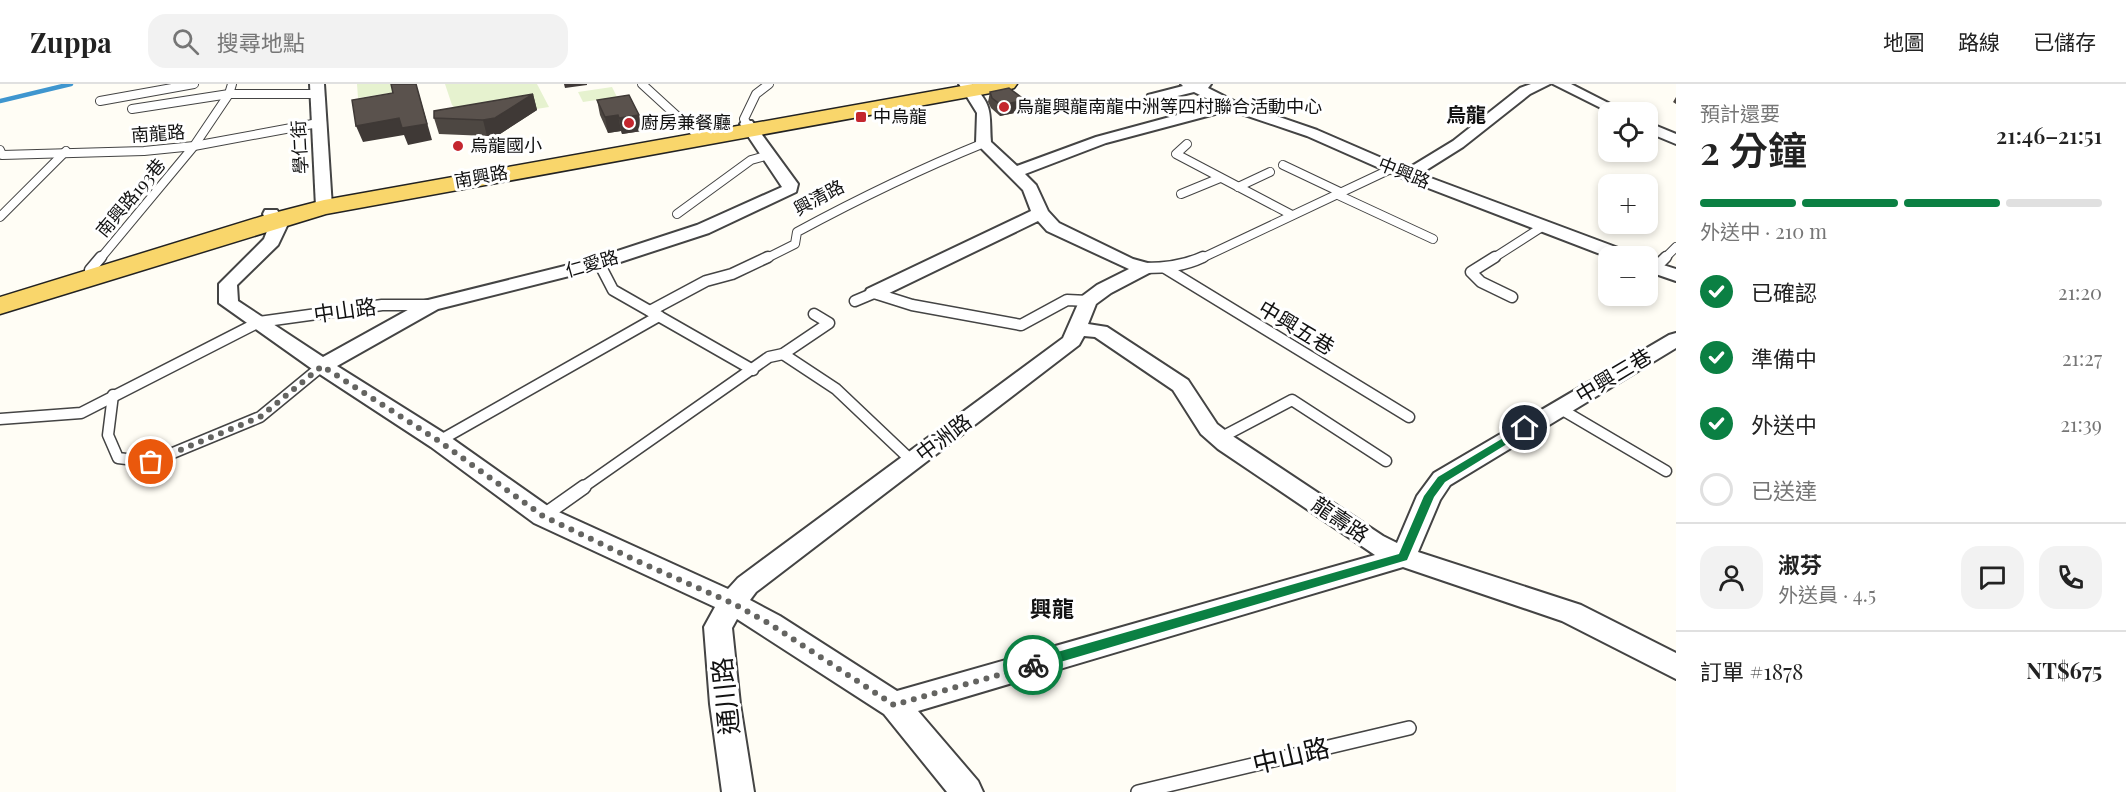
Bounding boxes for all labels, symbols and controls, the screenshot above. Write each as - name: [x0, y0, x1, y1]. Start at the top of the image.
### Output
- search box: [148, 14, 568, 68]
- text: Zuppa: [30, 23, 112, 60]
- icon: search: [169, 25, 202, 58]
- text: 搜尋地點: [217, 27, 305, 57]
- text: 地圖: [1883, 27, 1925, 55]
- text: 路線: [1958, 27, 2000, 55]
- text: 已儲存: [2033, 27, 2096, 55]
- place label: 烏龍興龍南龍中洲等四村聯合活動中心: [1016, 94, 1322, 118]
- text: 預計還要: [1700, 99, 1780, 126]
- marker: 烏龍興龍南龍中洲等四村聯合活動中心: [997, 100, 1011, 114]
- district label: 烏龍: [1446, 100, 1486, 127]
- map controls: [1598, 102, 1658, 306]
- button: locate: [1598, 102, 1658, 162]
- place label: 中烏龍: [873, 104, 927, 128]
- place label: 廚房兼餐廳: [641, 110, 731, 134]
- marker: 中烏龍: [854, 110, 868, 124]
- marker: 廚房兼餐廳: [622, 116, 636, 130]
- street label: 南龍路: [130, 119, 186, 147]
- street label: 學仁街: [286, 119, 312, 175]
- text: 21:46–21:51: [1996, 120, 2102, 150]
- text: 2 分鐘: [1700, 123, 1807, 175]
- place label: 烏龍國小: [470, 133, 542, 157]
- marker: 烏龍國小: [451, 139, 465, 153]
- street label: 中興路: [1375, 151, 1434, 193]
- street label: 南興路193巷: [90, 153, 170, 242]
- street label: 南興路: [452, 160, 509, 193]
- street label: 興清路: [789, 174, 848, 220]
- button: +: [1598, 174, 1658, 234]
- text: 外送中 · 210 m: [1700, 217, 1827, 244]
- street label: 仁愛路: [562, 244, 621, 282]
- button: −: [1598, 246, 1658, 306]
- icon: check: [1700, 275, 1733, 308]
- text: 已確認: [1751, 277, 1817, 307]
- text: 21:20: [2058, 278, 2102, 305]
- street label: 中山路: [312, 291, 378, 327]
- street label: 中興五巷: [1254, 293, 1340, 360]
- street label: 中興三巷: [1570, 341, 1656, 408]
- icon: check: [1700, 341, 1733, 374]
- text: 準備中: [1751, 343, 1817, 373]
- text: 21:27: [2062, 344, 2102, 371]
- pin: [1499, 402, 1550, 453]
- street label: 中洲路: [909, 406, 976, 467]
- icon: check: [1700, 407, 1733, 440]
- text: 外送中: [1751, 409, 1817, 439]
- text: 21:39: [2061, 410, 2102, 437]
- icon: home: [1508, 411, 1541, 444]
- pin: [125, 436, 176, 487]
- icon: bag: [134, 445, 167, 478]
- text: 已送達: [1751, 475, 1817, 505]
- street label: 龍壽路: [1307, 489, 1375, 548]
- button: person: [1700, 546, 1763, 609]
- button: chat: [1961, 546, 2024, 609]
- button: phone: [2039, 546, 2102, 609]
- text: 淑芬: [1778, 549, 1822, 579]
- text: 外送員 · 4.5: [1778, 580, 1876, 607]
- district label: 興龍: [1030, 593, 1074, 623]
- courier: [1003, 635, 1063, 695]
- icon: bike: [1017, 649, 1050, 682]
- text: NT$675: [2026, 655, 2102, 685]
- street label: 通川路: [703, 656, 746, 737]
- text: 訂單 #1878: [1700, 656, 1803, 686]
- street label: 中山路: [1249, 729, 1333, 780]

